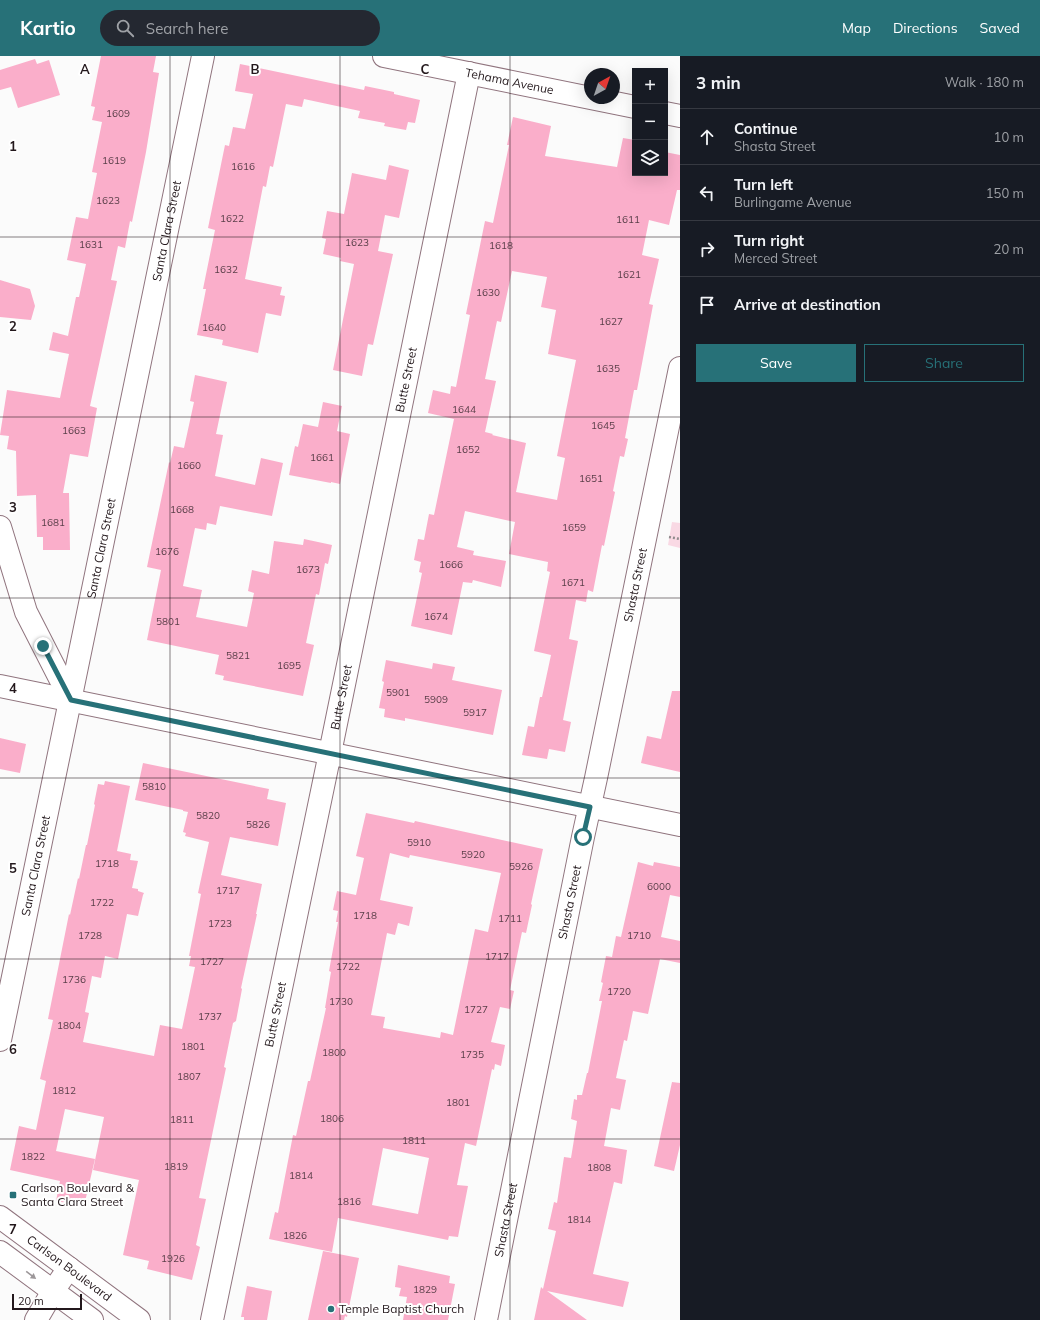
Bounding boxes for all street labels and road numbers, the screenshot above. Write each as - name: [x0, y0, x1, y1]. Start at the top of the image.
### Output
- street label: Tehama Avenue: [464, 65, 555, 97]
- street label: Santa Clara Street: [149, 179, 184, 283]
- street label: Butte Street: [392, 346, 420, 414]
- street label: Santa Clara Street: [83, 497, 119, 600]
- street label: Shasta Street: [620, 547, 650, 623]
- street label: Butte Street: [327, 663, 355, 731]
- street label: Santa Clara Street: [18, 814, 53, 917]
- street label: Shasta Street: [555, 864, 584, 941]
- street label: Butte Street: [261, 981, 289, 1048]
- street label: Shasta Street: [491, 1181, 520, 1258]
- street label: Carlson Boulevard: [24, 1232, 115, 1304]

